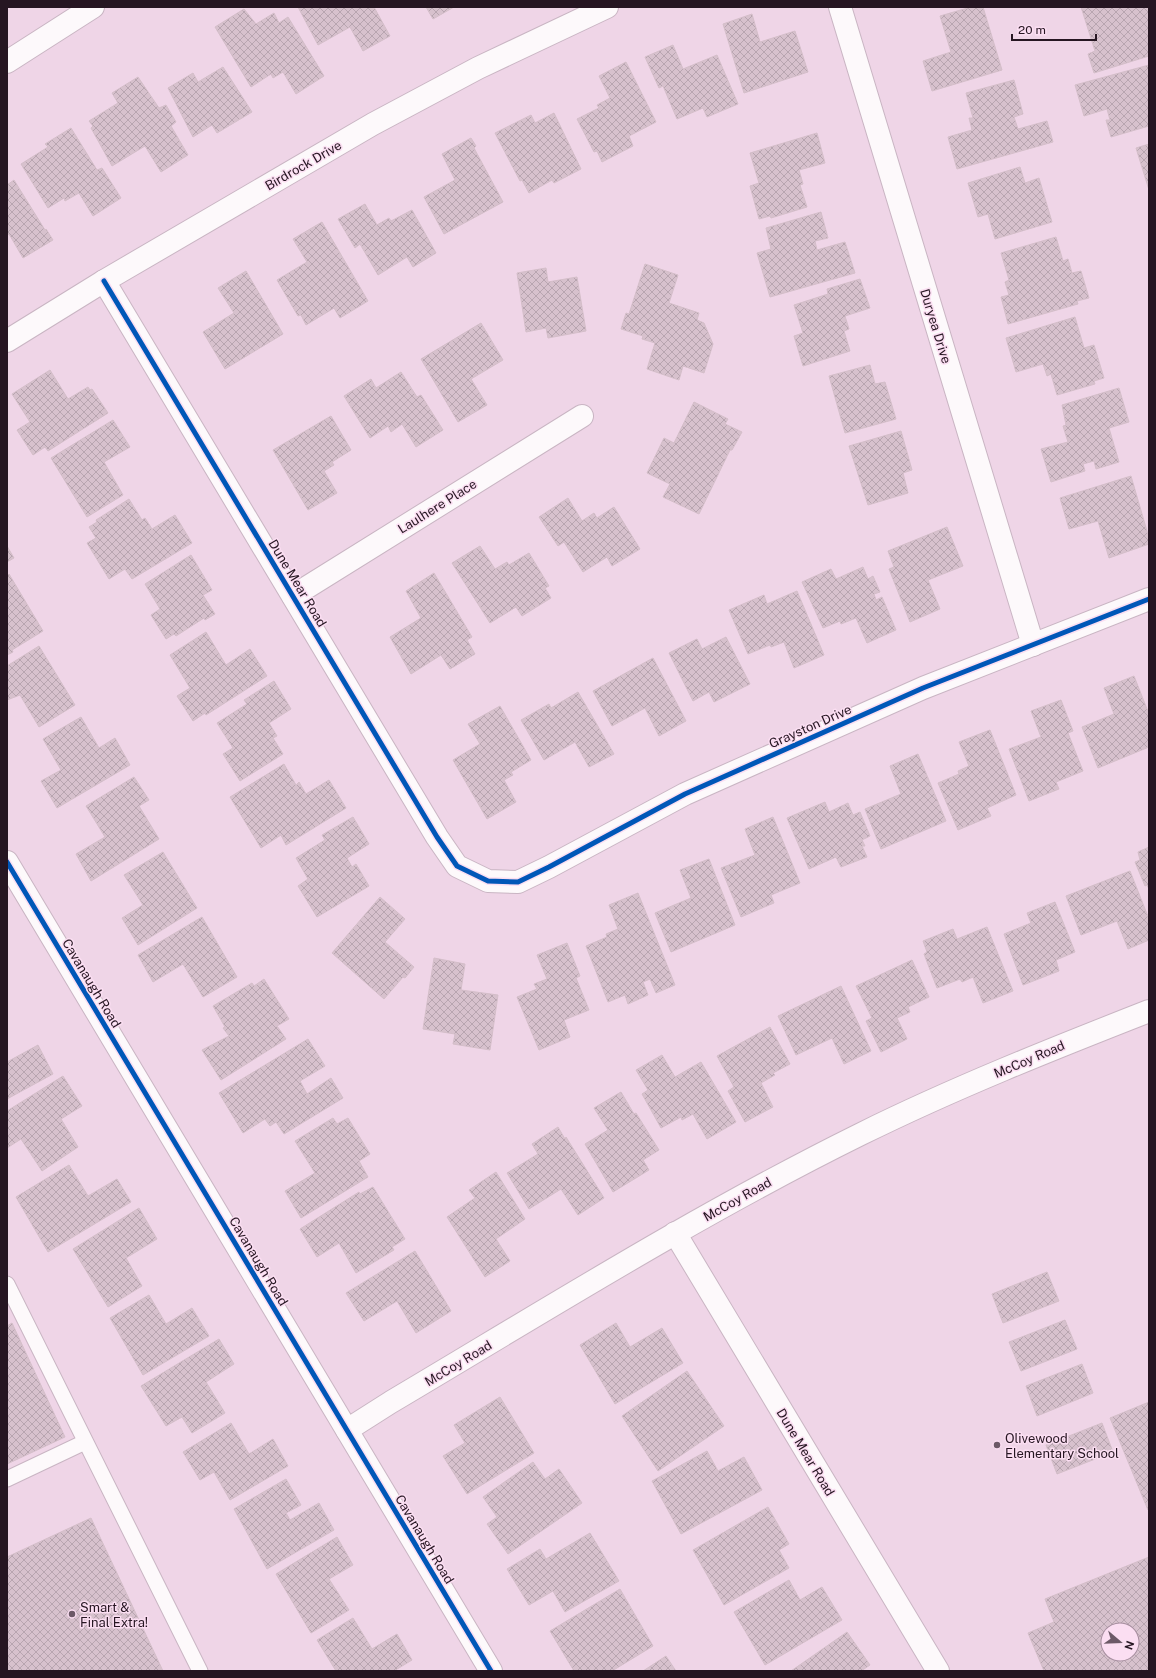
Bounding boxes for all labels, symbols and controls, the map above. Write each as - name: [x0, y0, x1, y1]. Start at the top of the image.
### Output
- scale bar: [1012, 16, 1096, 42]
- text: 20 m: [1018, 23, 1046, 37]
- street label: Birdrock Drive: [262, 138, 344, 193]
- street label: Duryea Drive: [917, 287, 954, 365]
- street label: Laulhere Place: [395, 476, 479, 537]
- street label: Dune Mear Road: [266, 537, 330, 630]
- street label: Grayston Drive: [767, 702, 854, 751]
- street label: Cavanaugh Road: [59, 936, 124, 1030]
- street label: McCoy Road: [991, 1038, 1067, 1081]
- street label: McCoy Road: [701, 1175, 774, 1224]
- street label: Cavanaugh Road: [226, 1214, 291, 1308]
- street label: McCoy Road: [422, 1338, 494, 1389]
- street label: Dune Mear Road: [774, 1406, 838, 1499]
- place label: Olivewood Elementary School: [1005, 1431, 1119, 1461]
- marker: Olivewood Elementary School: [992, 1440, 1002, 1450]
- street label: Cavanaugh Road: [392, 1492, 457, 1586]
- place label: Smart & Final Extra!: [80, 1600, 148, 1630]
- marker: Smart & Final Extra!: [67, 1609, 77, 1619]
- north arrow: [1100, 1622, 1140, 1662]
- text: N: [1122, 1639, 1137, 1651]

